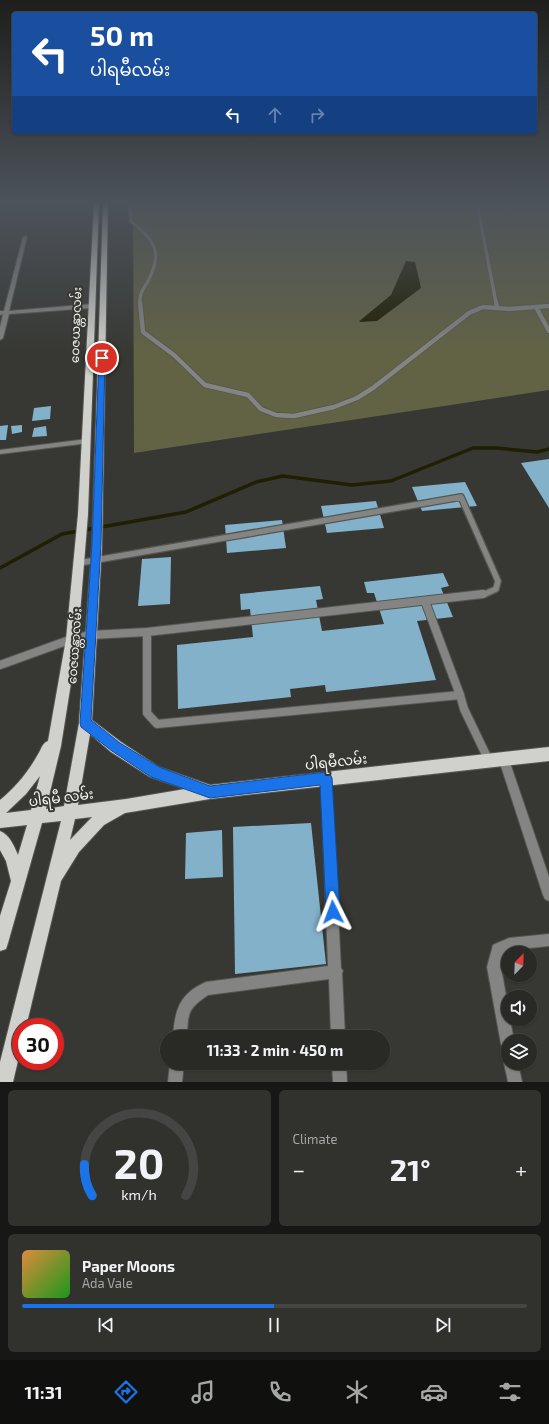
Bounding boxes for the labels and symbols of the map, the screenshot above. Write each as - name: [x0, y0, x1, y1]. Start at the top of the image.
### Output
- street label: ဝေဇယန္တာလမ်း: [66, 287, 87, 363]
- pin: [85, 341, 119, 375]
- street label: ဝေဇယန္တာလမ်း: [63, 608, 88, 685]
- street label: ပါရမီလမ်း: [304, 748, 368, 777]
- street label: ပါရမီ လမ်း: [27, 784, 95, 813]
- position arrow: [312, 891, 354, 933]
- north arrow: [501, 946, 537, 982]
- speed limit sign: 30: [12, 1018, 64, 1070]

